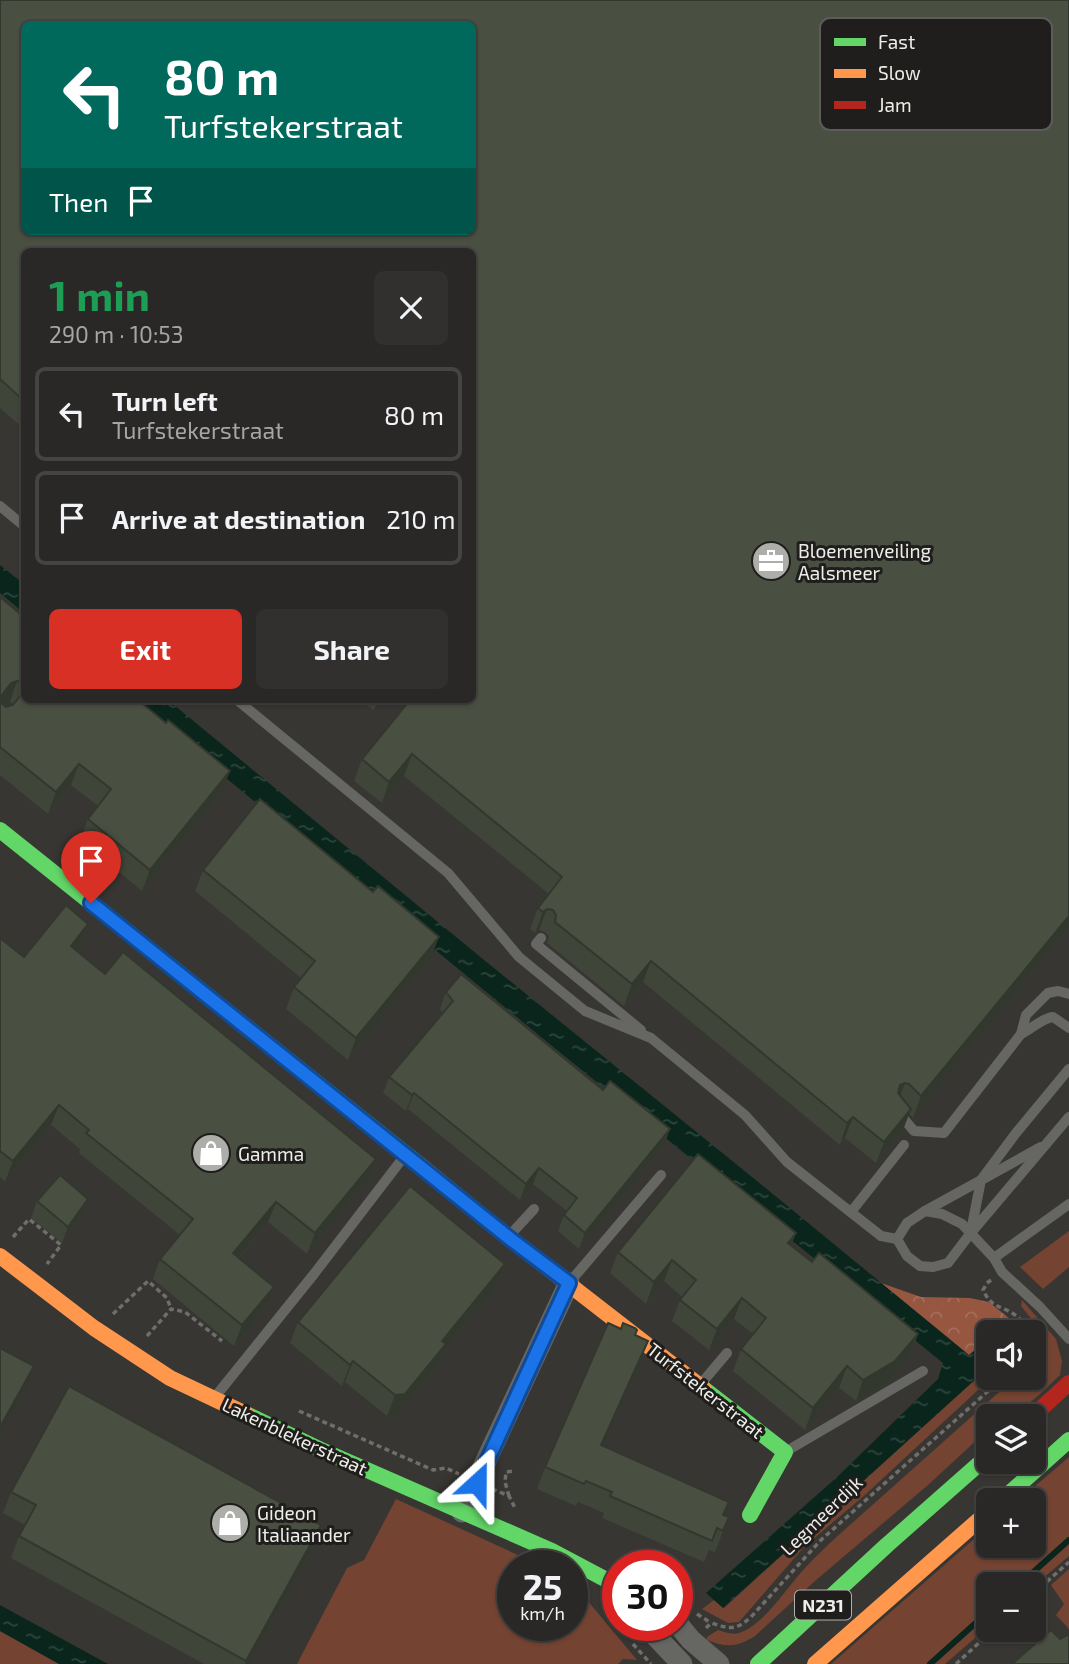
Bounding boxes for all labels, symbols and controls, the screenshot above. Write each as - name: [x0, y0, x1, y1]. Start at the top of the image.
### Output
- legend: [820, 18, 1052, 130]
- text: Fast: [878, 30, 915, 53]
- text: 80 m: [164, 46, 279, 105]
- icon: left: [49, 49, 140, 140]
- text: Slow: [878, 61, 921, 84]
- text: Jam: [878, 93, 912, 116]
- text: Turfstekerstraat: [164, 106, 403, 144]
- icon: arrive: [122, 182, 160, 220]
- text: Then: [49, 186, 108, 217]
- text: 1 min: [49, 269, 150, 319]
- button: close: [374, 271, 448, 345]
- text: 290 m · 10:53: [49, 320, 183, 348]
- text: Turn left: [112, 385, 218, 416]
- icon: left: [53, 395, 91, 433]
- text: 80 m: [384, 399, 444, 430]
- text: Turfstekerstraat: [112, 416, 284, 444]
- icon: arrive: [53, 499, 91, 537]
- text: Arrive at destination: [112, 503, 365, 534]
- text: 210 m: [386, 503, 456, 534]
- place label: Bloemenveiling Aalsmeer: [798, 539, 932, 584]
- office icon: Bloemenveiling Aalsmeer: [750, 540, 792, 582]
- button: Exit: [49, 609, 242, 689]
- button: Share: [256, 609, 448, 689]
- pin: [61, 831, 121, 903]
- icon: arrive: [72, 842, 110, 880]
- shop icon: Gamma: [190, 1132, 232, 1174]
- place label: Gamma: [238, 1142, 304, 1165]
- map controls: [976, 1320, 1046, 1642]
- button: sound: [976, 1320, 1046, 1390]
- street label: Turfstekerstraat: [643, 1337, 769, 1443]
- street label: Lakenblekerstraat: [219, 1392, 371, 1480]
- button: layers: [976, 1404, 1046, 1474]
- position arrow: [440, 1446, 514, 1520]
- street label: Legmeerdijk: [775, 1470, 867, 1560]
- button: +: [976, 1488, 1046, 1558]
- place label: Gideon Italiaander: [257, 1501, 351, 1546]
- shop icon: Gideon Italiaander: [209, 1502, 251, 1544]
- speed limit sign: 30: [602, 1550, 693, 1641]
- text: 25: [523, 1565, 562, 1607]
- button: −: [976, 1572, 1046, 1642]
- road number: N231: [795, 1590, 851, 1620]
- text: km/h: [520, 1602, 565, 1624]

